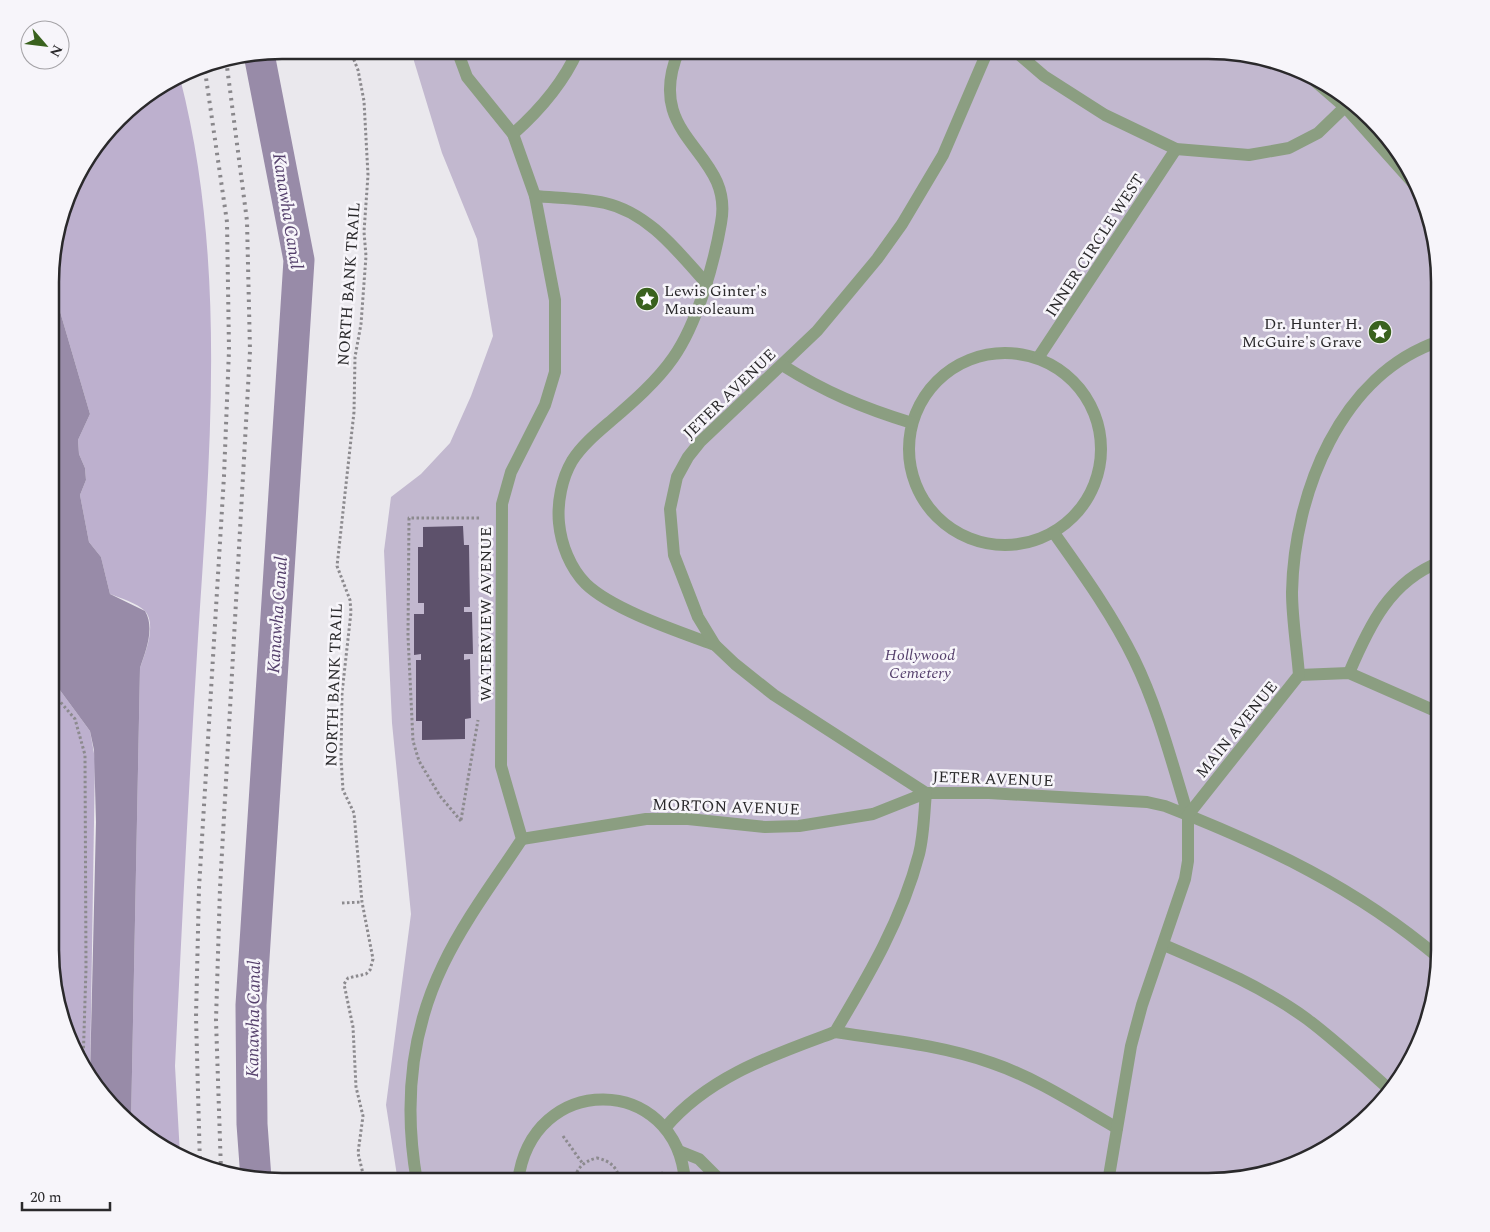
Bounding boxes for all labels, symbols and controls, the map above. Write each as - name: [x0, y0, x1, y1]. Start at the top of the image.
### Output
- north arrow: [20, 20, 70, 70]
- text: N: [44, 41, 68, 61]
- water label: Kanawha Canal: [265, 151, 310, 271]
- street label: INNER CIRCLE WEST: [1039, 169, 1150, 322]
- street label: NORTH BANK TRAIL: [331, 201, 367, 367]
- place label: Lewis Ginter's Mausoleaum: [664, 279, 767, 321]
- place icon: Lewis Ginter's Mausoleaum: [634, 286, 660, 312]
- place label: Dr. Hunter H. McGuire's Grave: [1242, 312, 1362, 354]
- place icon: Dr. Hunter H. McGuire's Grave: [1367, 319, 1393, 345]
- street label: JETER AVENUE: [678, 343, 782, 444]
- street label: WATERVIEW AVENUE: [474, 527, 498, 701]
- water label: Kanawha Canal: [260, 555, 295, 674]
- street label: NORTH BANK TRAIL: [319, 603, 349, 767]
- park label: Hollywood Cemetery: [885, 643, 955, 685]
- street label: MAIN AVENUE: [1190, 676, 1284, 784]
- street label: JETER AVENUE: [932, 765, 1054, 793]
- street label: MORTON AVENUE: [652, 792, 800, 822]
- water label: Kanawha Canal: [239, 960, 268, 1078]
- scale bar: [22, 1180, 110, 1212]
- text: 20 m: [30, 1186, 62, 1209]

